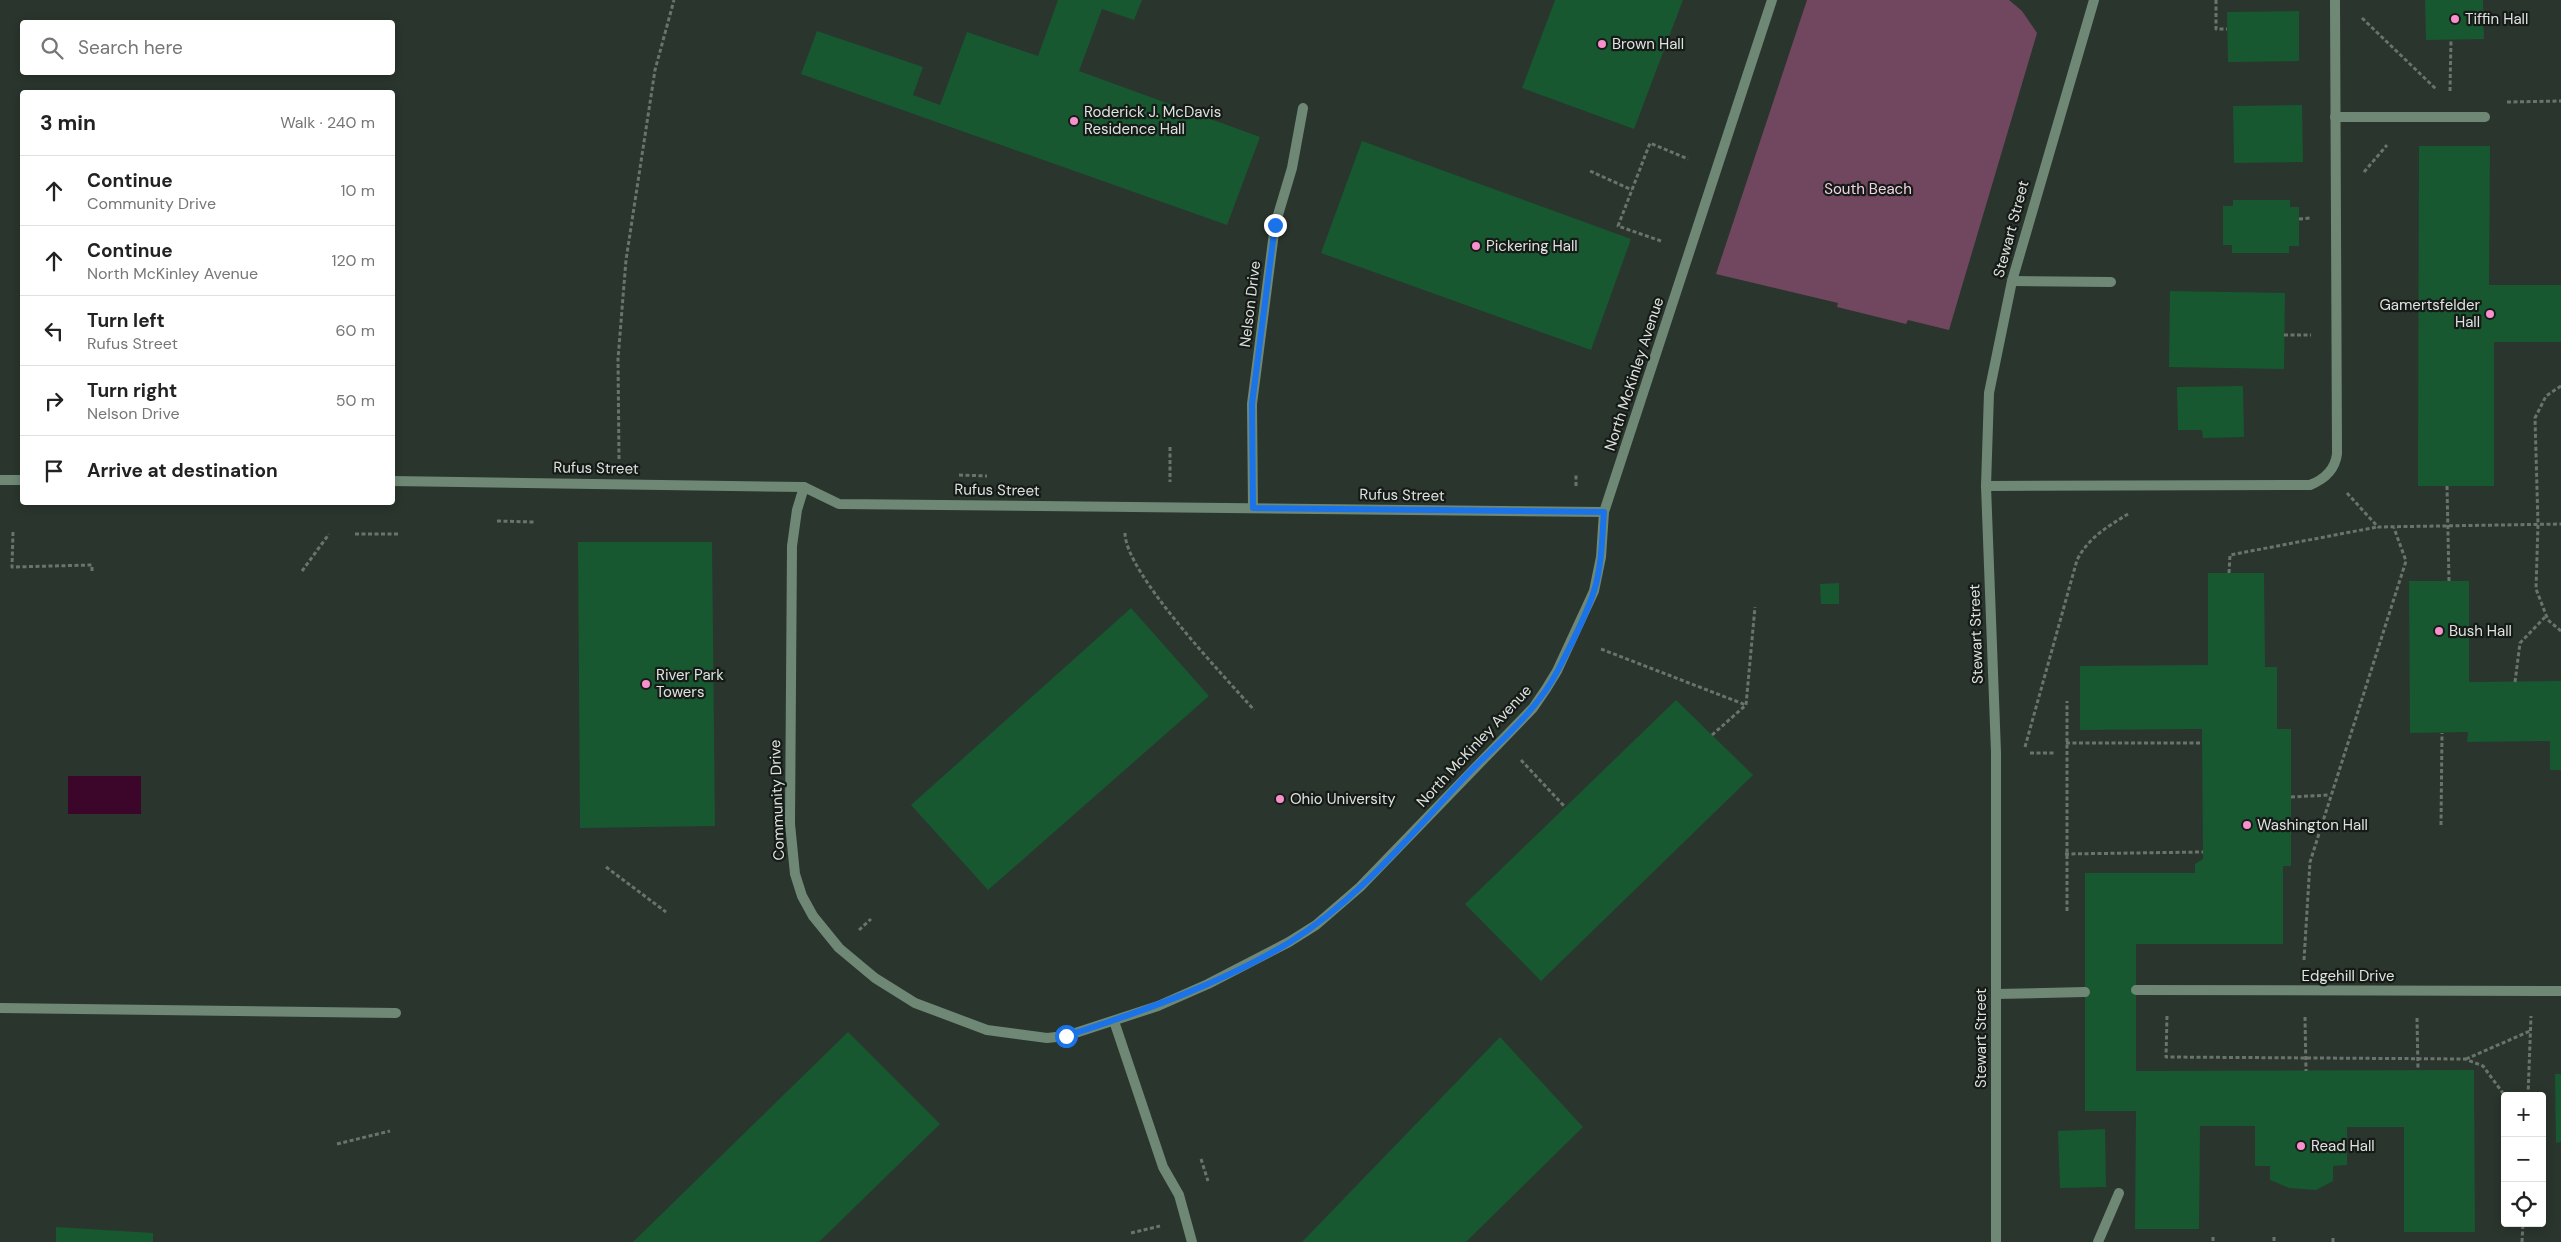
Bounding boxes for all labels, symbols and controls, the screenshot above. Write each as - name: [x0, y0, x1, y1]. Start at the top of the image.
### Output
- place label: Tiffin Hall: [2465, 9, 2528, 29]
- marker: Tiffin Hall: [2449, 13, 2461, 25]
- search box: [20, 20, 395, 75]
- icon: search: [38, 34, 66, 62]
- place label: Brown Hall: [1612, 34, 1684, 54]
- text: Search here: [78, 35, 183, 60]
- marker: Brown Hall: [1596, 38, 1608, 50]
- place label: Roderick J. McDavis Residence Hall: [1084, 102, 1221, 139]
- text: 3 min: [40, 109, 96, 137]
- text: Walk · 240 m: [280, 112, 375, 133]
- marker: Roderick J. McDavis Residence Hall: [1068, 115, 1080, 127]
- text: Continue: [87, 168, 173, 193]
- icon: ahead: [40, 177, 68, 205]
- street label: Stewart Street: [1988, 178, 2034, 280]
- park label: South Beach: [1824, 179, 1912, 199]
- text: 10 m: [341, 180, 375, 201]
- text: Community Drive: [87, 193, 216, 214]
- route end: [1264, 214, 1287, 237]
- place label: Pickering Hall: [1486, 236, 1578, 256]
- text: Continue: [87, 238, 173, 263]
- marker: Pickering Hall: [1470, 240, 1482, 252]
- icon: ahead: [40, 247, 68, 275]
- text: 120 m: [331, 250, 375, 271]
- street label: Nelson Drive: [1235, 260, 1265, 348]
- text: North McKinley Avenue: [87, 263, 258, 284]
- street label: North McKinley Avenue: [1600, 295, 1668, 453]
- place label: Gamertsfelder Hall: [2379, 295, 2480, 332]
- text: Turn left: [87, 308, 165, 333]
- marker: Gamertsfelder Hall: [2484, 308, 2496, 320]
- icon: left: [40, 317, 68, 345]
- text: 60 m: [335, 320, 375, 341]
- text: Rufus Street: [87, 333, 178, 354]
- text: Turn right: [87, 378, 177, 403]
- icon: right: [40, 387, 68, 415]
- text: 50 m: [336, 390, 375, 411]
- text: Nelson Drive: [87, 403, 180, 424]
- icon: arrive: [40, 457, 68, 485]
- street label: Rufus Street: [553, 457, 639, 479]
- text: Arrive at destination: [87, 458, 278, 483]
- street label: Rufus Street: [954, 479, 1040, 501]
- street label: Rufus Street: [1359, 484, 1445, 506]
- street label: Stewart Street: [1964, 584, 1988, 684]
- place label: Bush Hall: [2449, 621, 2512, 641]
- marker: Bush Hall: [2433, 625, 2445, 637]
- place label: River Park Towers: [656, 665, 724, 702]
- marker: River Park Towers: [640, 678, 652, 690]
- street label: North McKinley Avenue: [1412, 681, 1536, 811]
- street label: Community Drive: [765, 739, 789, 861]
- place label: Ohio University: [1290, 789, 1396, 809]
- marker: Ohio University: [1274, 793, 1286, 805]
- place label: Washington Hall: [2257, 815, 2368, 835]
- marker: Washington Hall: [2241, 819, 2253, 831]
- street label: Edgehill Drive: [2302, 966, 2394, 986]
- street label: Stewart Street: [1971, 988, 1991, 1088]
- route start: [1055, 1025, 1078, 1048]
- map controls: [2501, 1092, 2546, 1227]
- button: +: [2501, 1092, 2546, 1137]
- place label: Read Hall: [2311, 1136, 2375, 1156]
- button: −: [2501, 1137, 2546, 1182]
- marker: Read Hall: [2295, 1140, 2307, 1152]
- button: locate: [2501, 1182, 2546, 1227]

